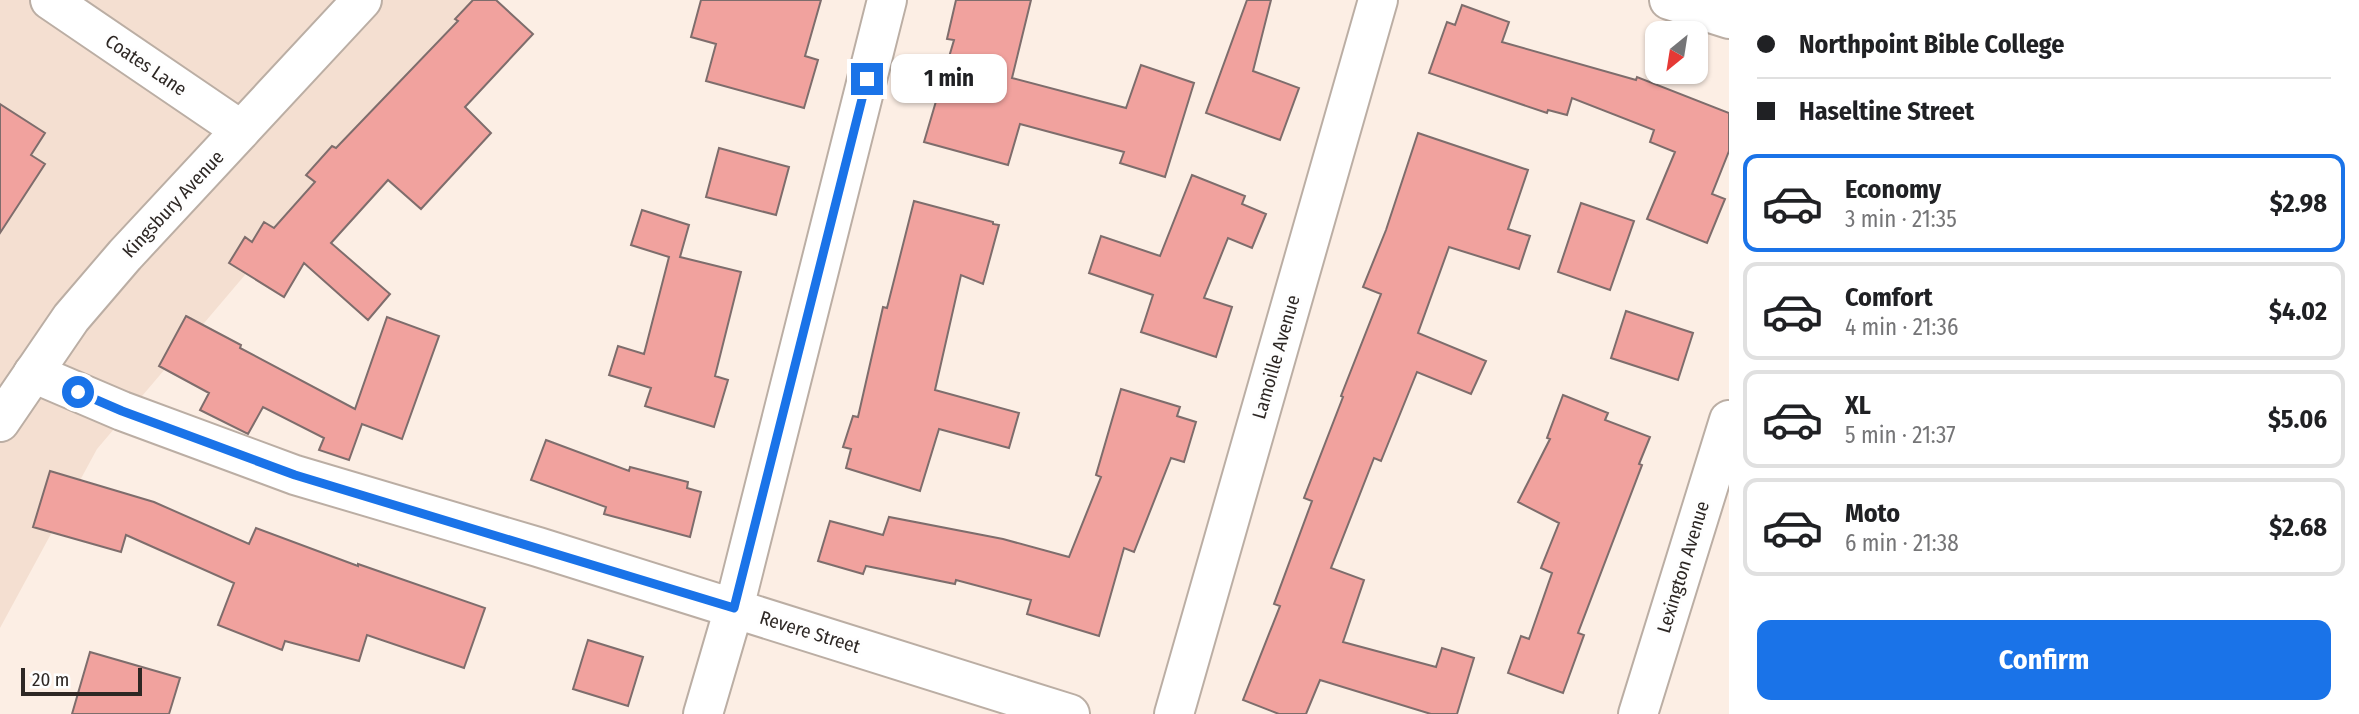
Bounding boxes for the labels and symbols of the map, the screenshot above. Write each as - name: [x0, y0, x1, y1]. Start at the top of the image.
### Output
- north arrow: [1645, 21, 1708, 84]
- street label: Coates Lane: [101, 29, 191, 101]
- callout: 1 min: [892, 55, 1007, 104]
- route end: [851, 63, 883, 95]
- street label: Kingsbury Avenue: [117, 146, 229, 262]
- street label: Lamoille Avenue: [1247, 292, 1305, 422]
- route start: [62, 376, 94, 408]
- street label: Lexington Avenue: [1652, 498, 1714, 636]
- street label: Revere Street: [757, 606, 864, 658]
- scale bar: [21, 665, 142, 697]

